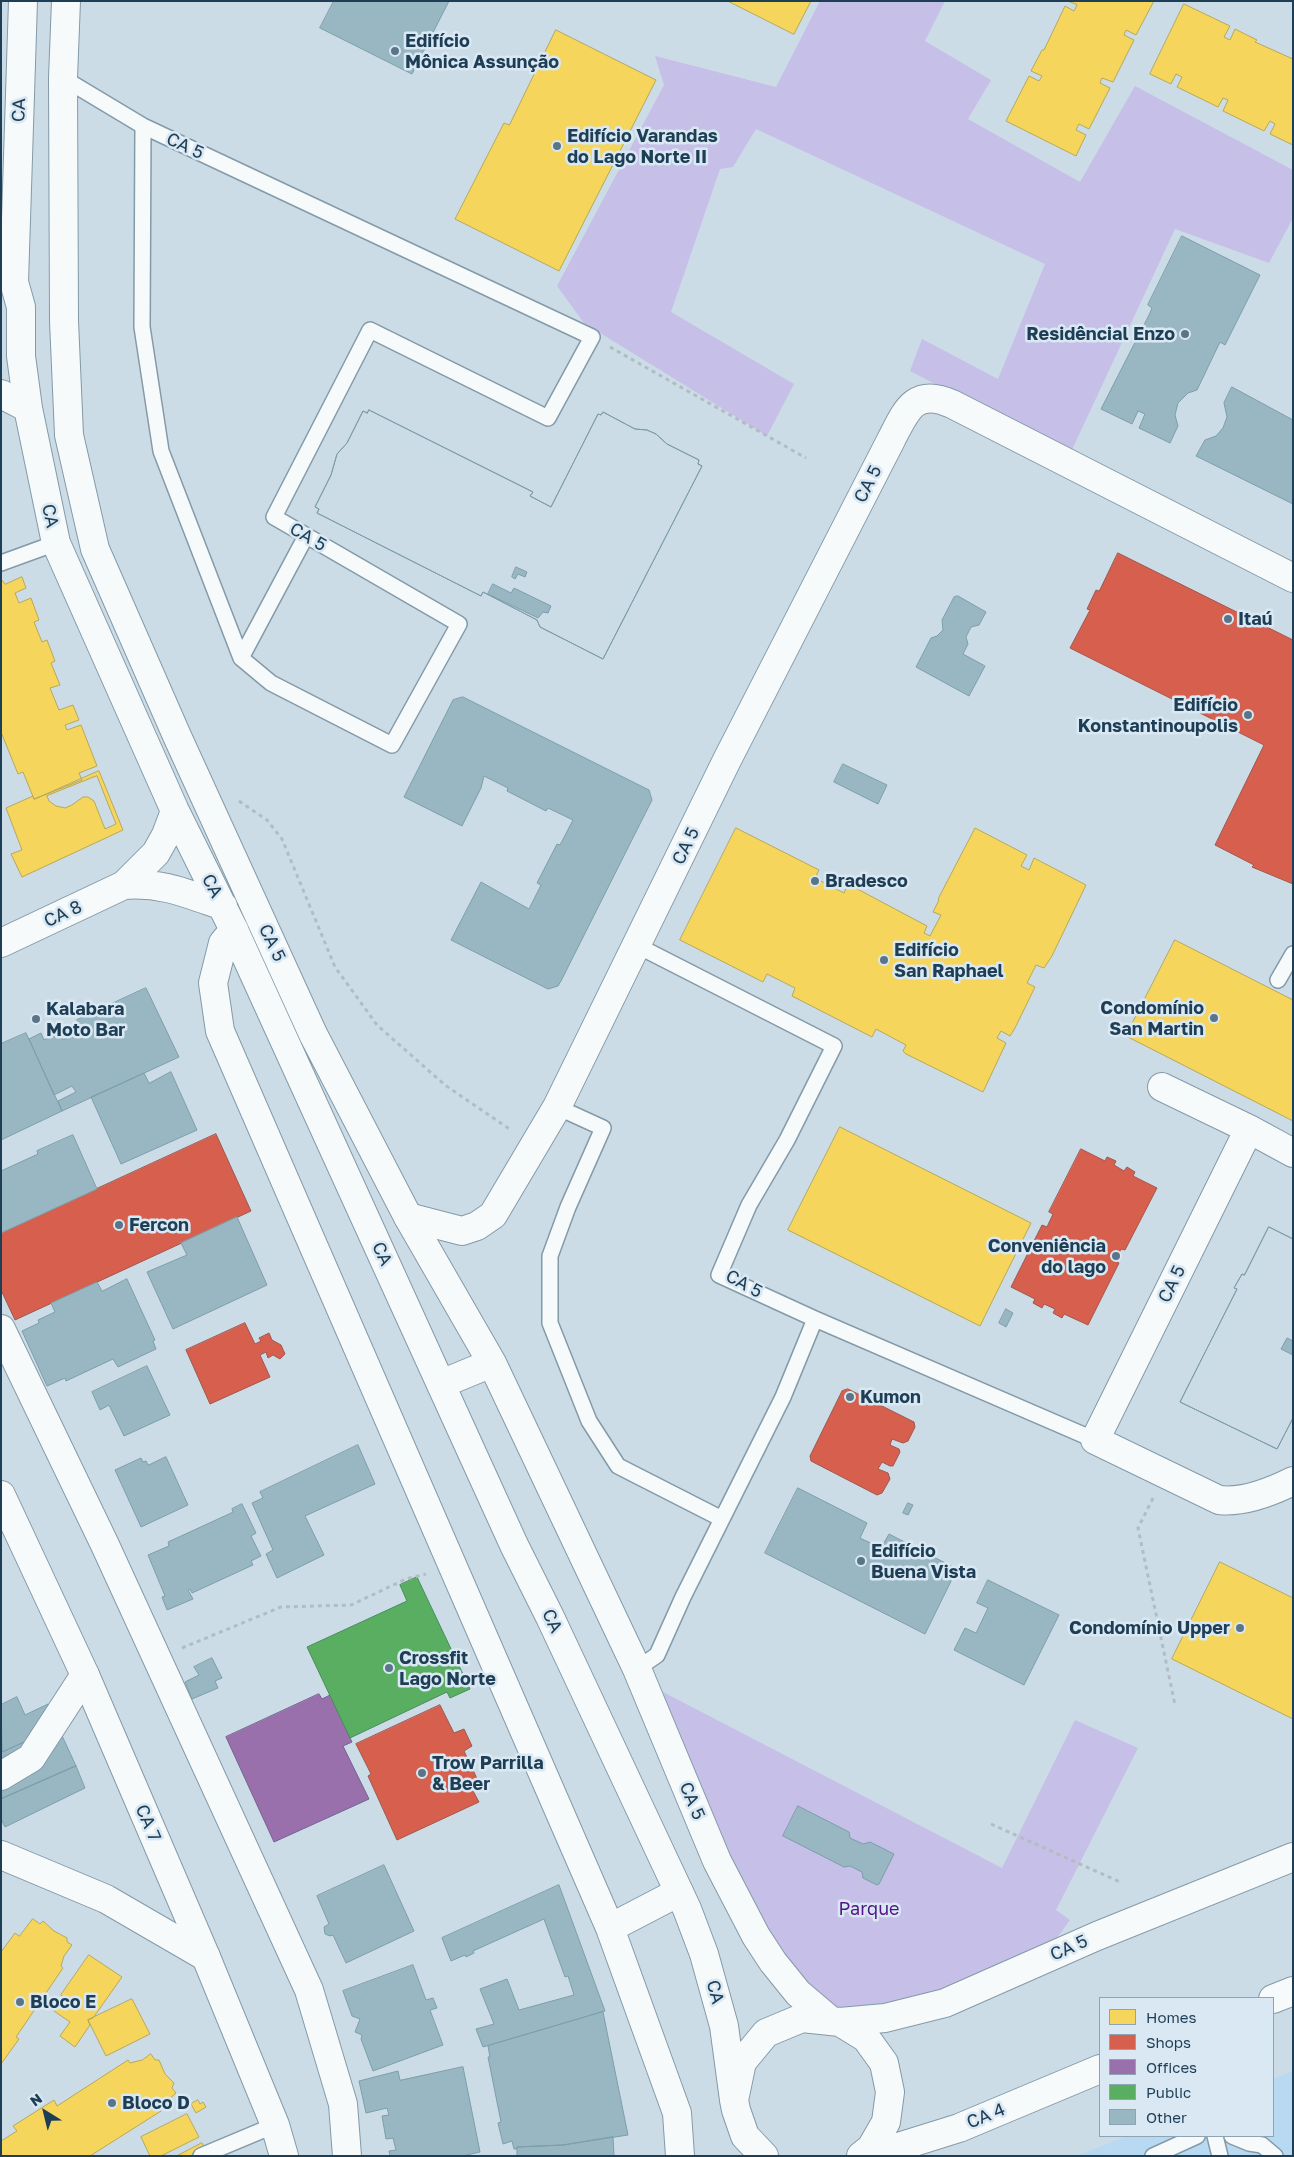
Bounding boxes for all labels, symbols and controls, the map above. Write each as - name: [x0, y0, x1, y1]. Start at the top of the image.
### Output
- place label: Edifício Mônica Assunção: [405, 30, 559, 72]
- marker: Edifício Mônica Assunção: [389, 45, 401, 57]
- street label: CA: [8, 98, 30, 122]
- place label: Edifício Varandas do Lago Norte II: [567, 125, 718, 168]
- street label: CA 5: [163, 128, 207, 164]
- marker: Edifício Varandas do Lago Norte II: [551, 140, 563, 152]
- place label: Residêncial Enzo: [1026, 323, 1175, 345]
- marker: Residêncial Enzo: [1179, 328, 1191, 340]
- street label: CA 5: [850, 462, 886, 506]
- street label: CA: [37, 502, 63, 530]
- street label: CA 5: [286, 518, 330, 556]
- place label: Itaú: [1238, 608, 1272, 630]
- marker: Itaú: [1222, 613, 1234, 625]
- place label: Edifício Konstantinoupolis: [1078, 694, 1238, 736]
- marker: Edifício Konstantinoupolis: [1242, 709, 1254, 721]
- street label: CA 5: [668, 824, 704, 868]
- street label: CA: [197, 870, 227, 902]
- place label: Bradesco: [825, 870, 908, 892]
- marker: Bradesco: [809, 875, 821, 887]
- street label: CA 8: [41, 896, 85, 932]
- street label: CA 5: [254, 921, 290, 965]
- place label: Edifício San Raphael: [894, 939, 1004, 982]
- marker: Edifício San Raphael: [878, 954, 890, 966]
- place label: Condomínio San Martin: [1100, 997, 1204, 1040]
- place label: Kalabara Moto Bar: [46, 998, 125, 1040]
- marker: Condomínio San Martin: [1208, 1012, 1220, 1024]
- marker: Kalabara Moto Bar: [30, 1013, 42, 1025]
- place label: Fercon: [129, 1214, 189, 1236]
- marker: Fercon: [113, 1219, 125, 1231]
- place label: Conveniência do lago: [988, 1235, 1106, 1278]
- street label: CA: [367, 1239, 397, 1269]
- marker: Conveniência do lago: [1110, 1250, 1122, 1262]
- street label: CA 5: [1154, 1262, 1190, 1306]
- street label: CA 5: [722, 1265, 766, 1303]
- place label: Kumon: [860, 1386, 921, 1408]
- marker: Kumon: [844, 1391, 856, 1403]
- place label: Edifício Buena Vista: [871, 1540, 976, 1582]
- marker: Edifício Buena Vista: [855, 1555, 867, 1567]
- street label: CA: [537, 1606, 567, 1636]
- place label: Condomínio Upper: [1069, 1617, 1230, 1639]
- marker: Condomínio Upper: [1234, 1622, 1246, 1634]
- place label: Crossfit Lago Norte: [399, 1647, 496, 1690]
- marker: Crossfit Lago Norte: [383, 1662, 395, 1674]
- place label: Trow Parrilla & Beer: [432, 1752, 544, 1795]
- marker: Trow Parrilla & Beer: [416, 1767, 428, 1779]
- street label: CA 5: [674, 1779, 710, 1823]
- street label: CA 7: [131, 1801, 165, 1845]
- park label: Parque: [838, 1898, 900, 1920]
- street label: CA 5: [1047, 1930, 1091, 1966]
- street label: CA: [701, 1978, 729, 2006]
- place label: Bloco E: [30, 1991, 96, 2013]
- marker: Bloco E: [14, 1996, 26, 2008]
- legend: [1099, 1997, 1274, 2137]
- text: Homes: [1146, 2008, 1196, 2026]
- text: Shops: [1146, 2033, 1191, 2051]
- text: Offices: [1146, 2058, 1197, 2076]
- text: Public: [1146, 2083, 1191, 2101]
- north arrow: [20, 2087, 70, 2137]
- text: N: [27, 2089, 45, 2109]
- place label: Bloco D: [122, 2092, 190, 2114]
- marker: Bloco D: [106, 2097, 118, 2109]
- street label: CA 4: [964, 2099, 1008, 2133]
- text: Other: [1146, 2108, 1187, 2126]

